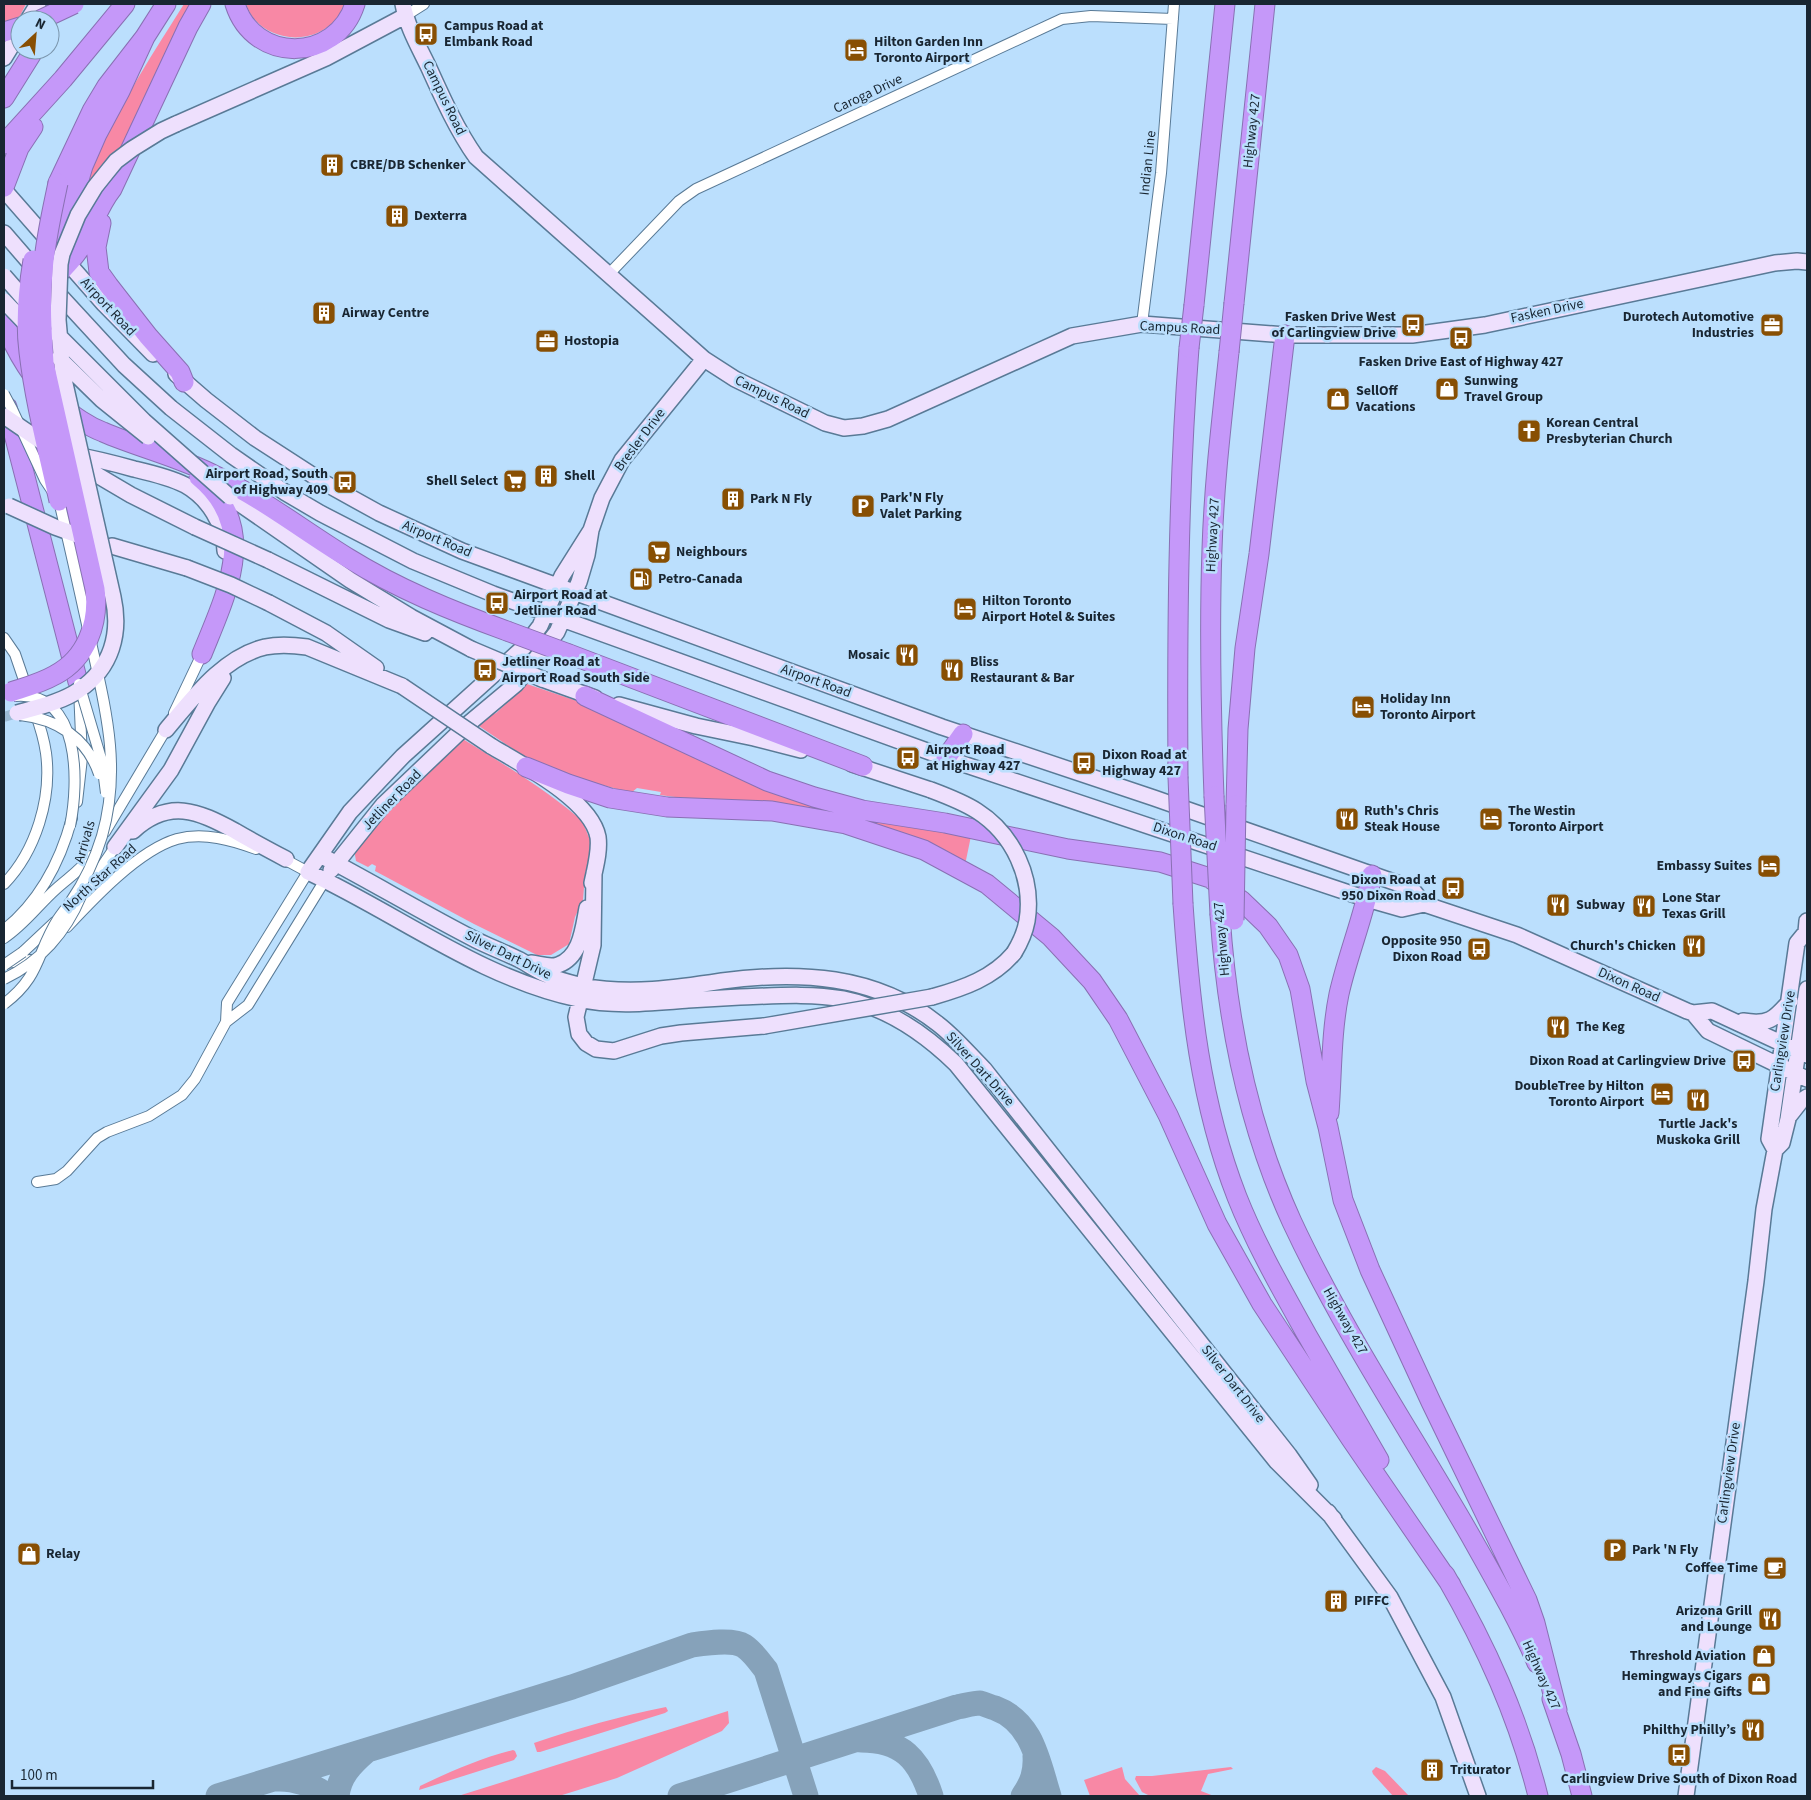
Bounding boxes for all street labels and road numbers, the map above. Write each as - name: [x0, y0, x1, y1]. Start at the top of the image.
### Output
- street label: Campus Road: [417, 57, 471, 139]
- street label: Caroga Drive: [830, 69, 906, 119]
- street label: Highway 427: [1238, 93, 1266, 169]
- street label: Indian Line: [1135, 130, 1161, 196]
- street label: Airport Road: [76, 273, 140, 341]
- street label: Fasken Drive: [1509, 294, 1585, 328]
- street label: Campus Road: [1139, 316, 1221, 340]
- street label: Campus Road: [731, 370, 813, 424]
- street label: Bresler Drive: [610, 404, 670, 476]
- street label: Highway 427: [1201, 497, 1225, 573]
- street label: Airport Road: [399, 515, 475, 563]
- street label: Airport Road: [778, 659, 854, 703]
- street label: Jetliner Road: [358, 765, 426, 835]
- street label: Dixon Road: [1150, 817, 1220, 857]
- street label: Arrivals: [69, 818, 101, 866]
- street label: North Star Road: [59, 839, 141, 917]
- street label: Highway 427: [1209, 901, 1235, 977]
- street label: Silver Dart Drive: [461, 925, 555, 985]
- street label: Dixon Road: [1595, 962, 1663, 1008]
- street label: Carlingview Drive: [1765, 989, 1801, 1093]
- street label: Silver Dart Drive: [941, 1027, 1019, 1111]
- street label: Highway 427: [1318, 1284, 1372, 1358]
- street label: Silver Dart Drive: [1196, 1341, 1270, 1427]
- street label: Carlingview Drive: [1712, 1421, 1746, 1525]
- street label: Highway 427: [1517, 1637, 1565, 1713]

